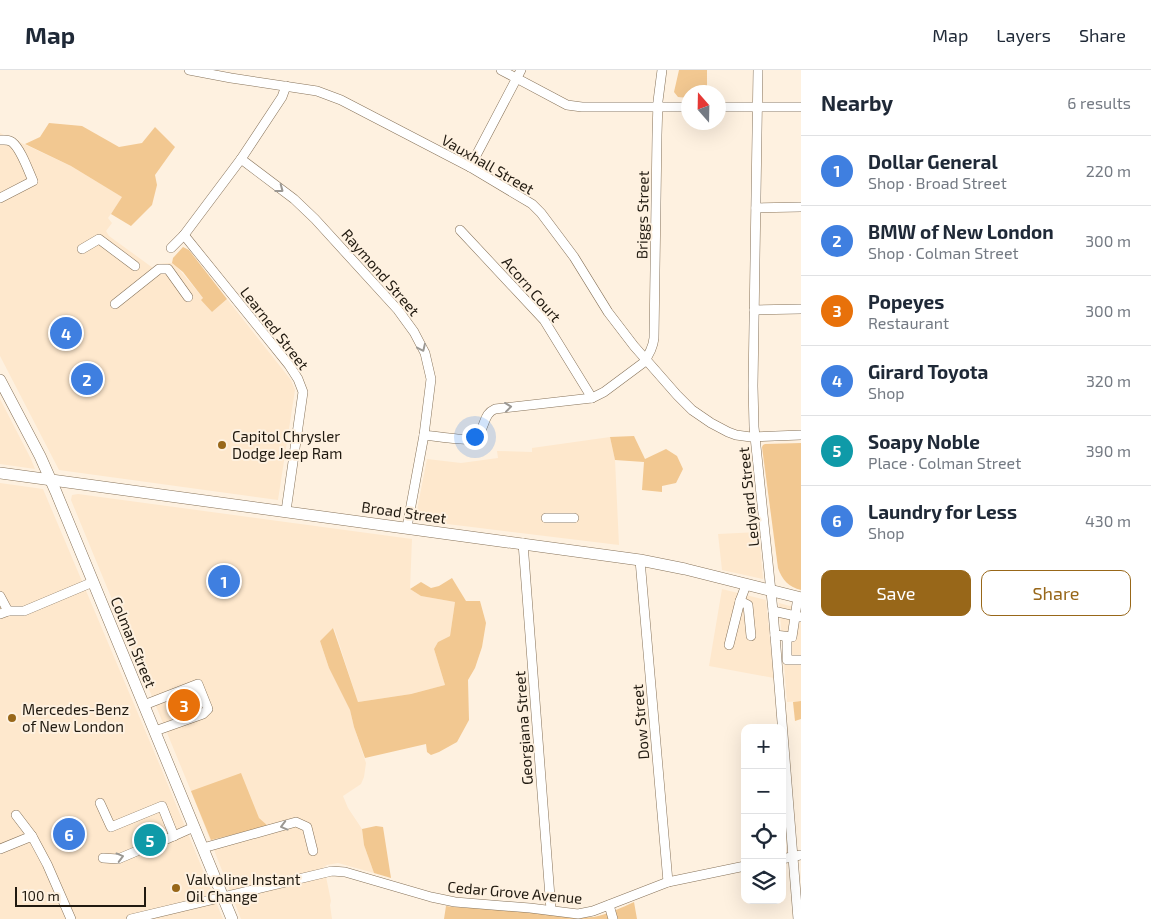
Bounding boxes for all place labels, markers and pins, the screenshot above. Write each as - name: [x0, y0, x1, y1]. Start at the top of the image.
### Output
- pin: 4: [50, 314, 82, 352]
- pin: 2: [71, 360, 103, 398]
- place label: Capitol Chrysler Dodge Jeep Ram: [232, 427, 342, 462]
- marker: Capitol Chrysler Dodge Jeep Ram: [216, 439, 228, 451]
- pin: 1: [208, 562, 240, 600]
- pin: 3: [168, 686, 200, 724]
- place label: Mercedes-Benz of New London: [22, 700, 129, 735]
- marker: Mercedes-Benz of New London: [6, 712, 18, 724]
- pin: 6: [53, 815, 85, 853]
- pin: 5: [134, 821, 166, 859]
- place label: Valvoline Instant Oil Change: [186, 870, 301, 905]
- marker: Valvoline Instant Oil Change: [170, 882, 182, 894]

